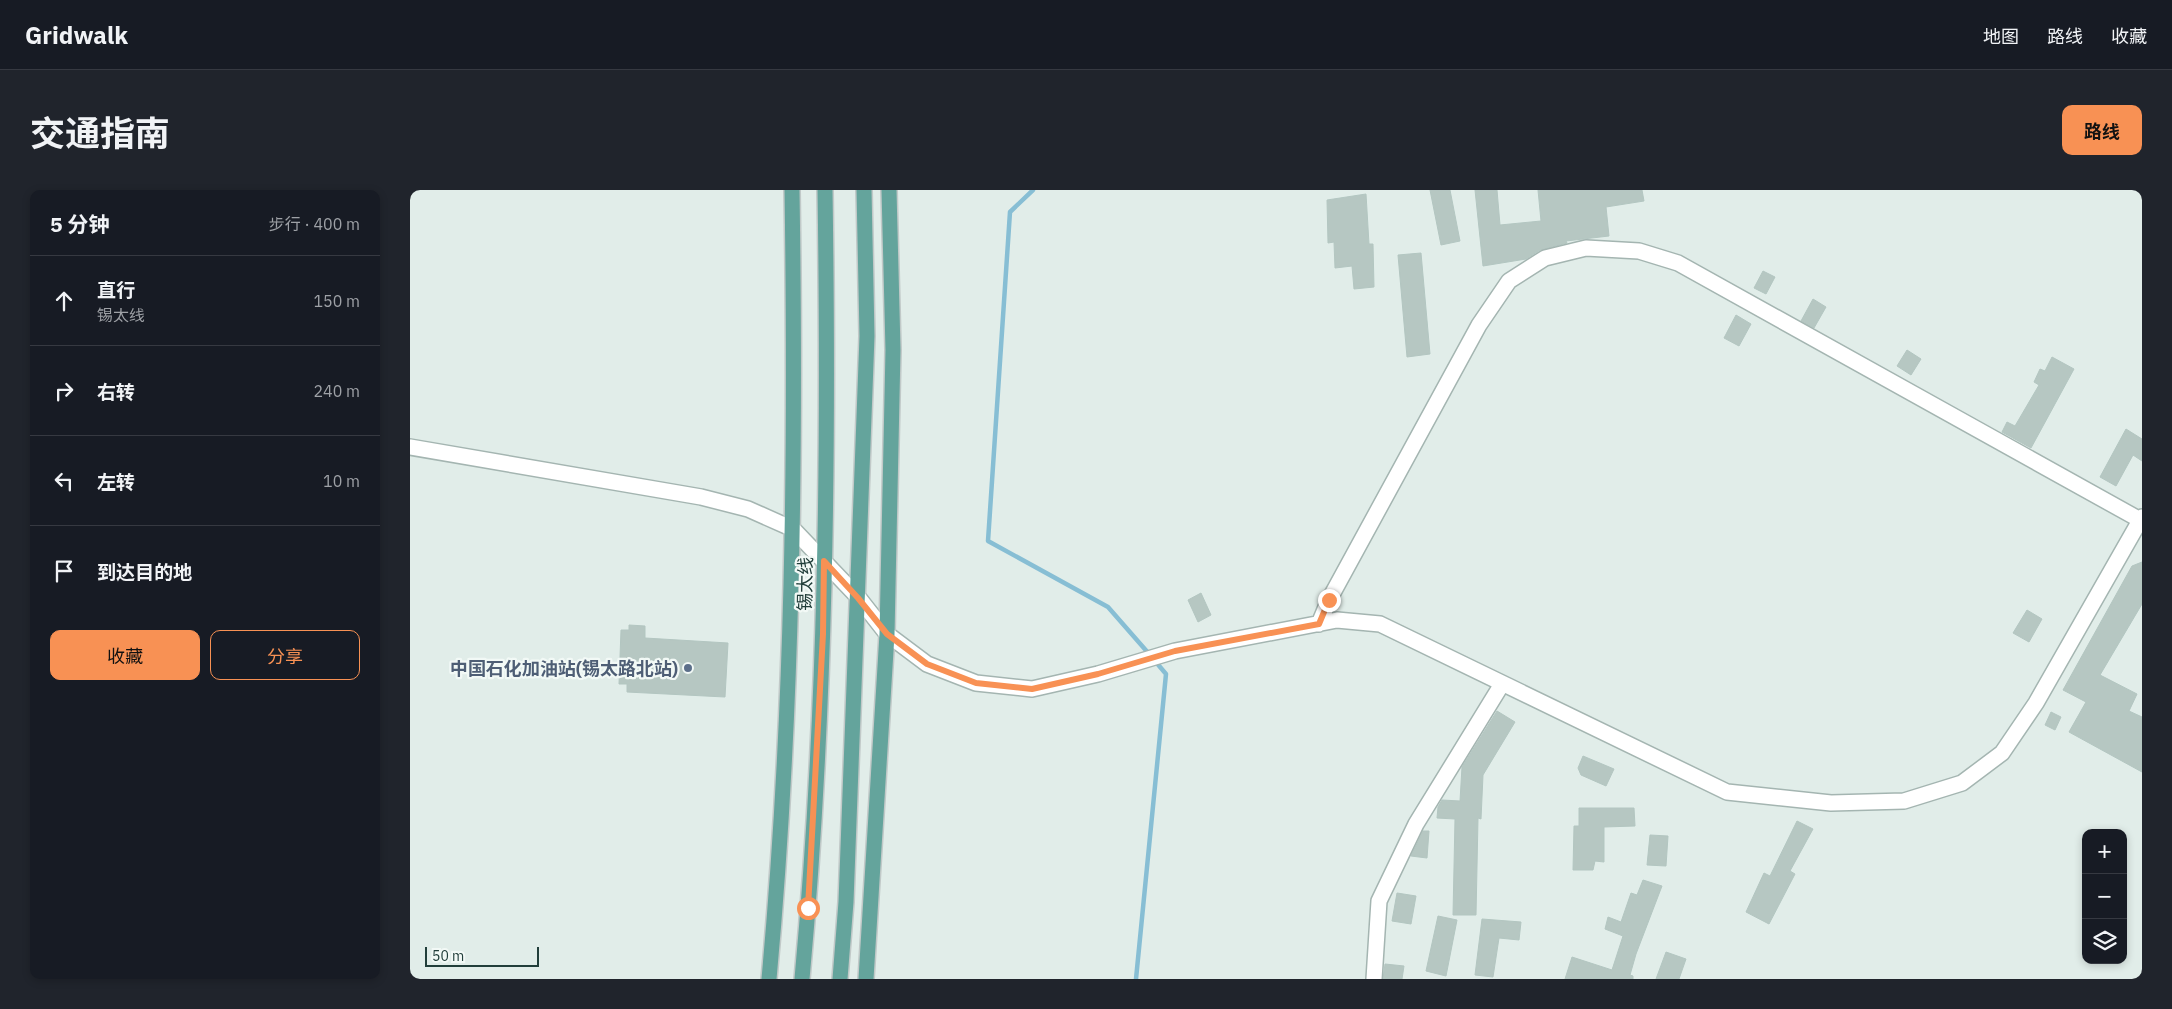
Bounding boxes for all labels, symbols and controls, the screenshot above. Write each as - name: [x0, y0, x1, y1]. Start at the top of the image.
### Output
- text: Gridwalk: [25, 19, 128, 51]
- text: 地图: [1983, 25, 2019, 48]
- text: 路线: [2047, 25, 2083, 48]
- text: 收藏: [2111, 25, 2147, 48]
- button: 路线: [2062, 105, 2142, 155]
- text: 交通指南: [30, 110, 170, 156]
- text: 5 分钟: [50, 210, 110, 238]
- text: 步行 · 400 m: [269, 214, 360, 234]
- text: 直行: [97, 278, 135, 302]
- icon: ahead: [50, 287, 78, 315]
- text: 150 m: [313, 291, 360, 311]
- text: 锡太线: [97, 305, 145, 325]
- icon: right: [50, 377, 78, 405]
- text: 右转: [97, 380, 135, 404]
- text: 240 m: [313, 381, 360, 401]
- icon: left: [50, 467, 78, 495]
- text: 左转: [97, 470, 135, 494]
- text: 10 m: [323, 471, 360, 491]
- icon: arrive: [50, 557, 78, 585]
- street label: 锡太线: [793, 557, 817, 611]
- text: 到达目的地: [97, 560, 192, 584]
- route end: [1318, 589, 1341, 612]
- button: 收藏: [50, 630, 200, 680]
- button: 分享: [210, 630, 360, 680]
- place label: 中国石化加油站(锡太路北站): [450, 657, 678, 680]
- marker: 中国石化加油站(锡太路北站): [682, 662, 694, 674]
- map controls: [2082, 829, 2127, 964]
- button: +: [2082, 829, 2127, 874]
- button: −: [2082, 874, 2127, 919]
- route start: [797, 897, 820, 920]
- button: layers: [2082, 919, 2127, 964]
- scale bar: [425, 944, 539, 967]
- text: 50 m: [432, 947, 464, 965]

